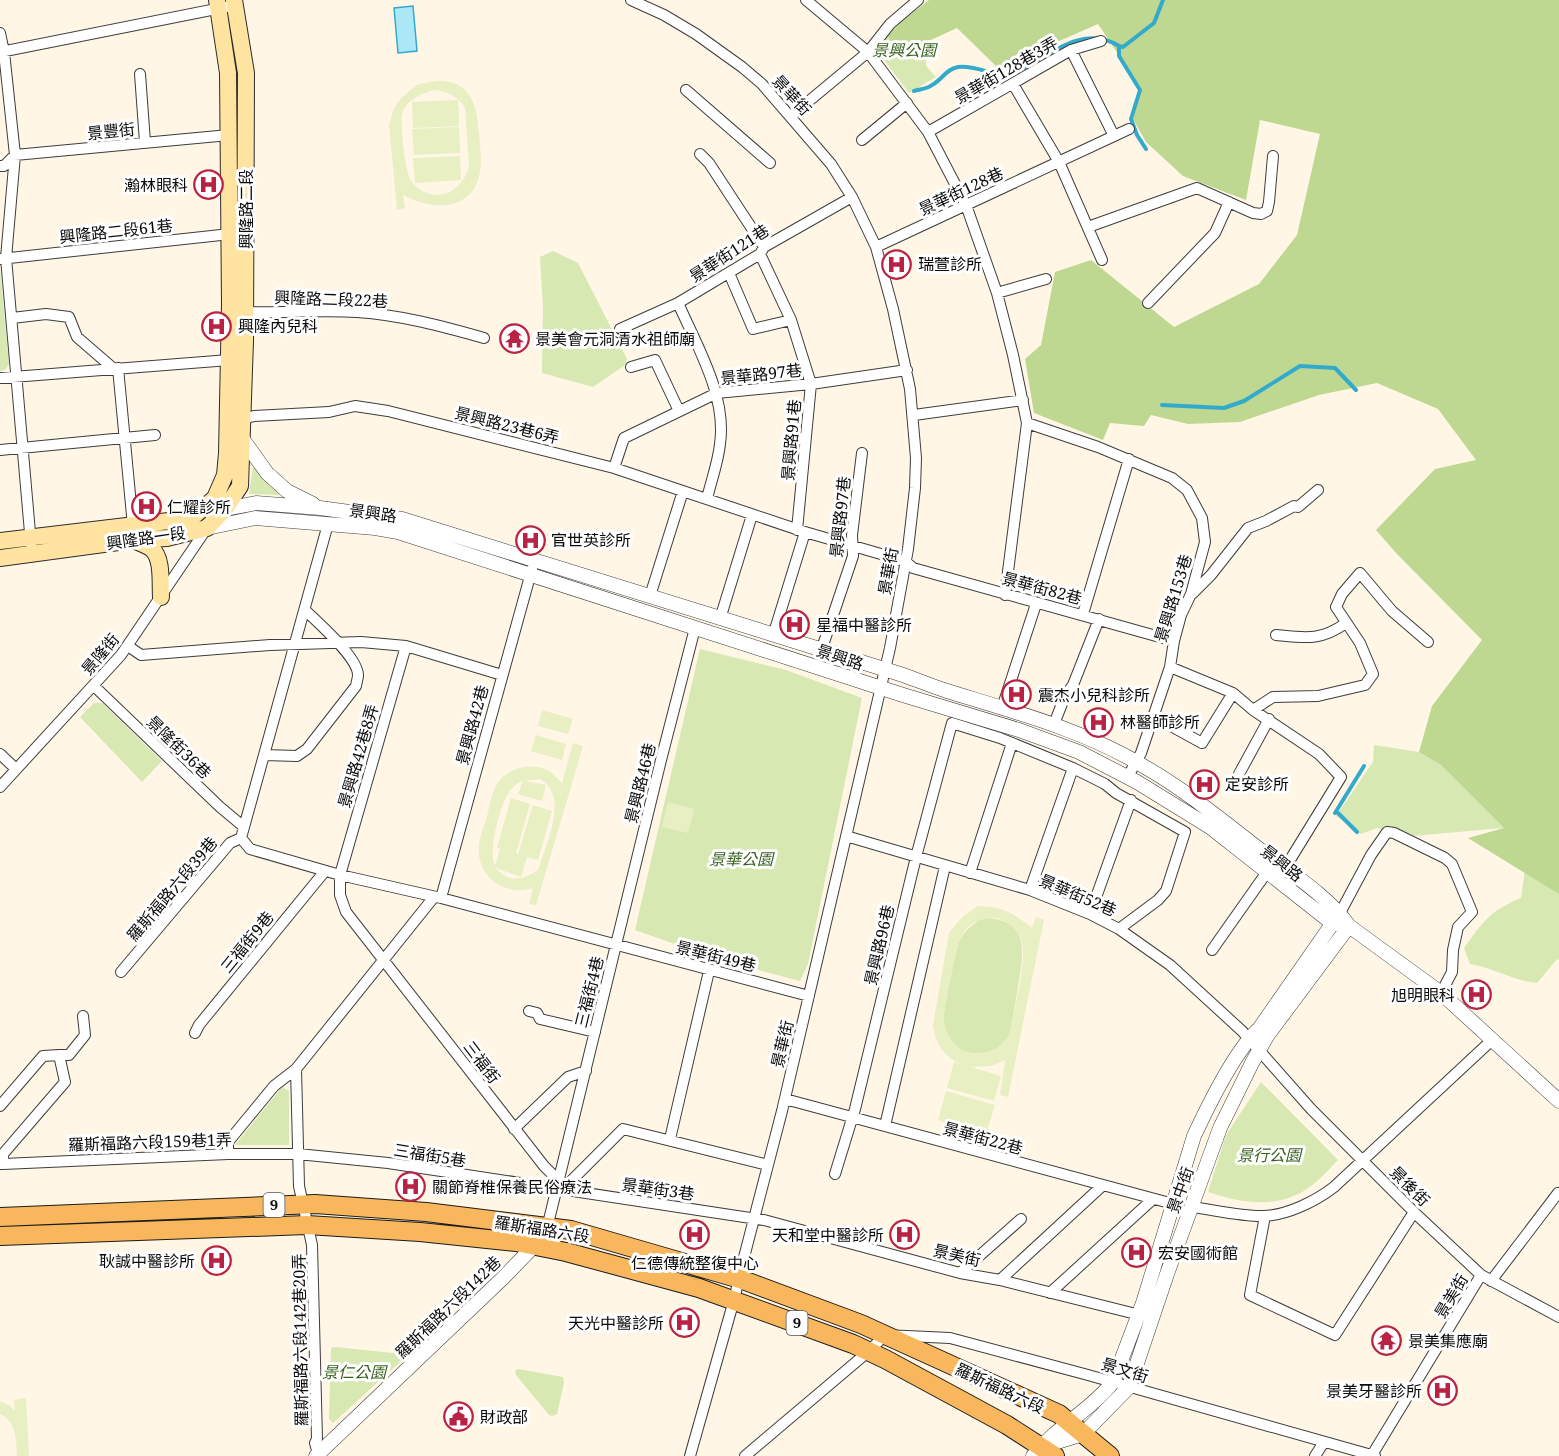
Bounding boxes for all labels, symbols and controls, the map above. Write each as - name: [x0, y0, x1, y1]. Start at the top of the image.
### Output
- street label: 景華街128巷3弄: [950, 32, 1062, 108]
- park label: 景興公園: [872, 39, 938, 61]
- street label: 景華街: [768, 70, 816, 120]
- street label: 景豐街: [86, 118, 136, 144]
- street label: 景華街128巷: [915, 162, 1007, 220]
- hospital icon: 瀚林眼科: [193, 169, 225, 201]
- street label: 興隆路二段: [235, 169, 257, 249]
- place label: 瀚林眼科: [124, 174, 188, 196]
- street label: 興隆路二段61巷: [58, 214, 174, 248]
- street label: 景華街121巷: [685, 219, 773, 287]
- hospital icon: 瑞萱診所: [881, 248, 913, 280]
- place label: 瑞萱診所: [918, 253, 982, 275]
- street label: 興隆路二段22巷: [274, 286, 388, 312]
- hospital icon: 興隆內兒科: [201, 310, 233, 342]
- place label: 興隆內兒科: [238, 315, 318, 337]
- temple icon: 景美會元洞清水祖師廟: [498, 323, 530, 355]
- place label: 景美會元洞清水祖師廟: [535, 328, 695, 350]
- street label: 景華路97巷: [719, 359, 803, 389]
- street label: 景興路91巷: [776, 398, 806, 482]
- street label: 景興路23巷6弄: [453, 401, 561, 449]
- street label: 景興路97巷: [825, 475, 855, 559]
- hospital icon: 仁耀診所: [130, 491, 162, 523]
- place label: 仁耀診所: [167, 496, 231, 518]
- street label: 景興路: [348, 499, 398, 527]
- street label: 興隆路一段: [105, 522, 187, 554]
- hospital icon: 官世英診所: [514, 524, 546, 556]
- place label: 官世英診所: [551, 529, 631, 551]
- street label: 景華街: [873, 545, 903, 597]
- street label: 景興路153巷: [1149, 551, 1197, 645]
- street label: 景華街82巷: [1000, 567, 1084, 609]
- hospital icon: 星福中醫診所: [779, 609, 811, 641]
- place label: 星福中醫診所: [816, 614, 912, 636]
- street label: 景隆街: [76, 629, 124, 679]
- street label: 景興路: [814, 639, 866, 675]
- hospital icon: 震杰小兒科診所: [1001, 679, 1033, 711]
- street label: 景興路42巷: [451, 683, 493, 767]
- place label: 震杰小兒科診所: [1038, 684, 1150, 706]
- street label: 景興路42巷8弄: [333, 702, 383, 810]
- hospital icon: 林醫師診所: [1083, 706, 1115, 738]
- street label: 景隆街36巷: [142, 711, 216, 783]
- place label: 林醫師診所: [1120, 711, 1200, 733]
- street label: 景興路46巷: [619, 741, 661, 825]
- hospital icon: 定安診所: [1188, 768, 1220, 800]
- place label: 定安診所: [1225, 773, 1289, 795]
- street label: 羅斯福路六段39巷: [122, 832, 222, 946]
- street label: 景興路: [1256, 840, 1308, 886]
- park label: 景華公園: [709, 848, 775, 870]
- street label: 景華街52巷: [1036, 869, 1120, 921]
- street label: 景興路96巷: [859, 903, 899, 987]
- street label: 三福街9巷: [215, 907, 279, 977]
- street label: 景華街49巷: [674, 935, 758, 977]
- street label: 三福街4巷: [570, 954, 608, 1030]
- hospital icon: 旭明眼科: [1460, 979, 1492, 1011]
- place label: 旭明眼科: [1391, 984, 1455, 1006]
- street label: 景華街: [766, 1018, 798, 1070]
- street label: 三福街: [459, 1036, 505, 1088]
- street label: 景華街22巷: [941, 1117, 1025, 1159]
- street label: 羅斯福路六段159巷1弄: [68, 1128, 232, 1156]
- street label: 三福街5巷: [392, 1138, 468, 1172]
- park label: 景行公園: [1237, 1144, 1303, 1166]
- street label: 景後街: [1385, 1161, 1435, 1211]
- street label: 景中街: [1161, 1164, 1199, 1216]
- hospital icon: 關節脊椎保養民俗療法: [395, 1171, 427, 1203]
- street label: 景華街3巷: [620, 1173, 696, 1205]
- place label: 關節脊椎保養民俗療法: [432, 1176, 592, 1198]
- road number: 9: [264, 1193, 284, 1217]
- street label: 羅斯福路六段: [493, 1211, 591, 1247]
- hospital icon: 仁德傳統整復中心: [679, 1219, 711, 1251]
- hospital icon: 天和堂中醫診所: [889, 1219, 921, 1251]
- place label: 天和堂中醫診所: [772, 1224, 884, 1246]
- hospital icon: 宏安國術館: [1121, 1237, 1153, 1269]
- street label: 景美街: [931, 1239, 983, 1271]
- place label: 宏安國術館: [1158, 1242, 1238, 1264]
- hospital icon: 耿誠中醫診所: [200, 1245, 232, 1277]
- place label: 耿誠中醫診所: [99, 1250, 195, 1272]
- street label: 羅斯福路六段142巷: [390, 1251, 506, 1363]
- place label: 仁德傳統整復中心: [631, 1252, 759, 1274]
- street label: 羅斯福路六段142巷20弄: [287, 1253, 313, 1427]
- street label: 景美街: [1429, 1270, 1473, 1322]
- hospital icon: 天光中醫診所: [669, 1307, 701, 1339]
- road number: 9: [786, 1311, 808, 1335]
- place label: 天光中醫診所: [568, 1312, 664, 1334]
- temple icon: 景美集應廟: [1371, 1325, 1403, 1357]
- place label: 景美集應廟: [1408, 1330, 1488, 1352]
- street label: 景文街: [1099, 1352, 1151, 1388]
- street label: 羅斯福路六段: [952, 1358, 1048, 1418]
- park label: 景仁公園: [322, 1361, 388, 1383]
- hospital icon: 景美牙醫診所: [1427, 1375, 1459, 1407]
- place label: 景美牙醫診所: [1326, 1380, 1422, 1402]
- public building icon: 財政部: [443, 1401, 475, 1433]
- place label: 財政部: [480, 1406, 528, 1428]

